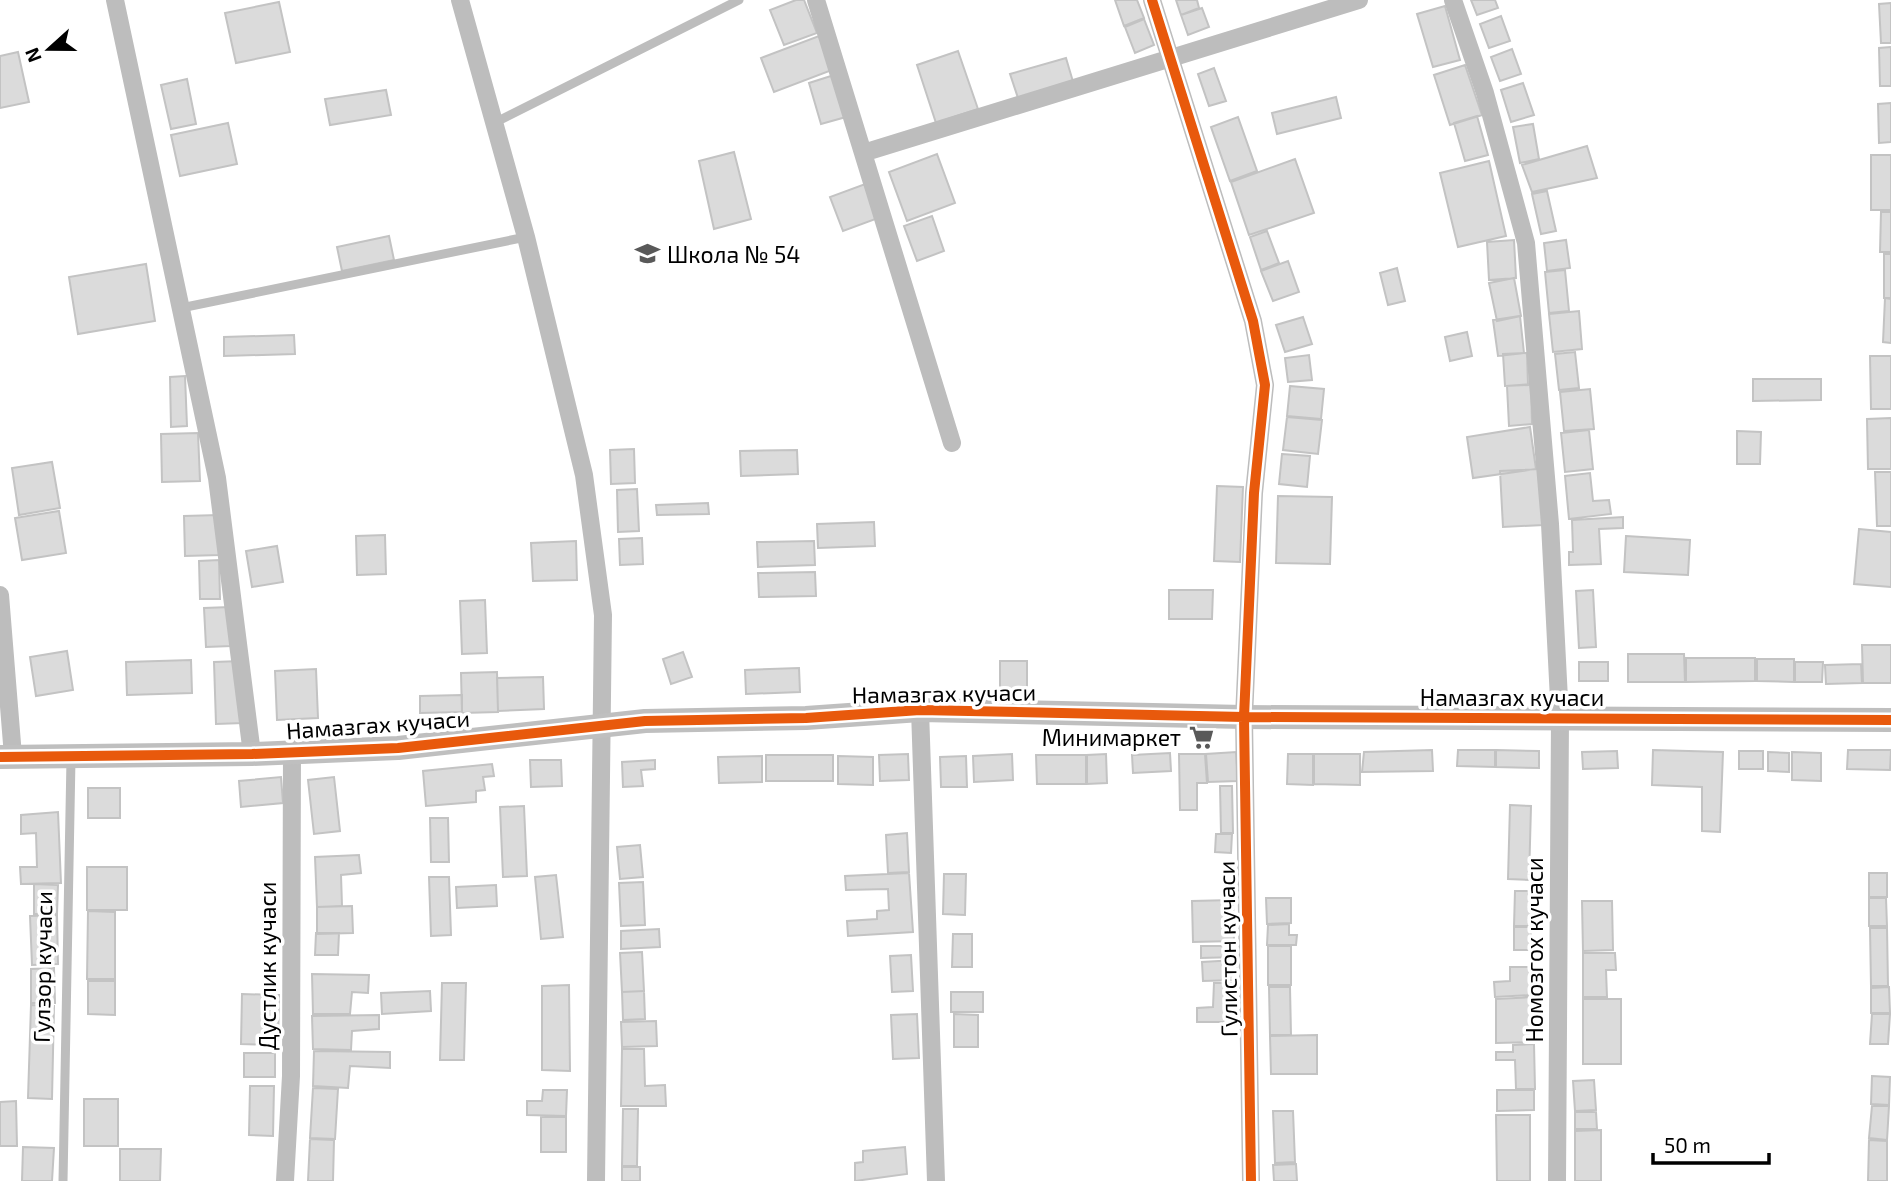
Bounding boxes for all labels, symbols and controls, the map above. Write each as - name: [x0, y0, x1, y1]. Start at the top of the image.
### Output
- north arrow: [14, 14, 84, 84]
- text: N: [19, 45, 46, 66]
- school or university icon: Школа № 54: [633, 240, 661, 268]
- place label: Школа № 54: [667, 240, 800, 268]
- street label: Намазгах кучаси: [852, 677, 1036, 710]
- street label: Намазгах кучаси: [1420, 683, 1604, 712]
- street label: Намазгах кучаси: [285, 704, 471, 745]
- place label: Минимаркет: [1042, 723, 1181, 751]
- supermarket icon: Минимаркет: [1187, 723, 1215, 751]
- street label: Номозгох кучаси: [1520, 858, 1549, 1043]
- street label: Гулистон кучаси: [1211, 861, 1244, 1037]
- street label: Дустлик кучаси: [253, 882, 282, 1050]
- street label: Гулзор кучаси: [27, 891, 58, 1043]
- scale bar: [1653, 1122, 1769, 1166]
- text: 50 m: [1664, 1132, 1711, 1157]

